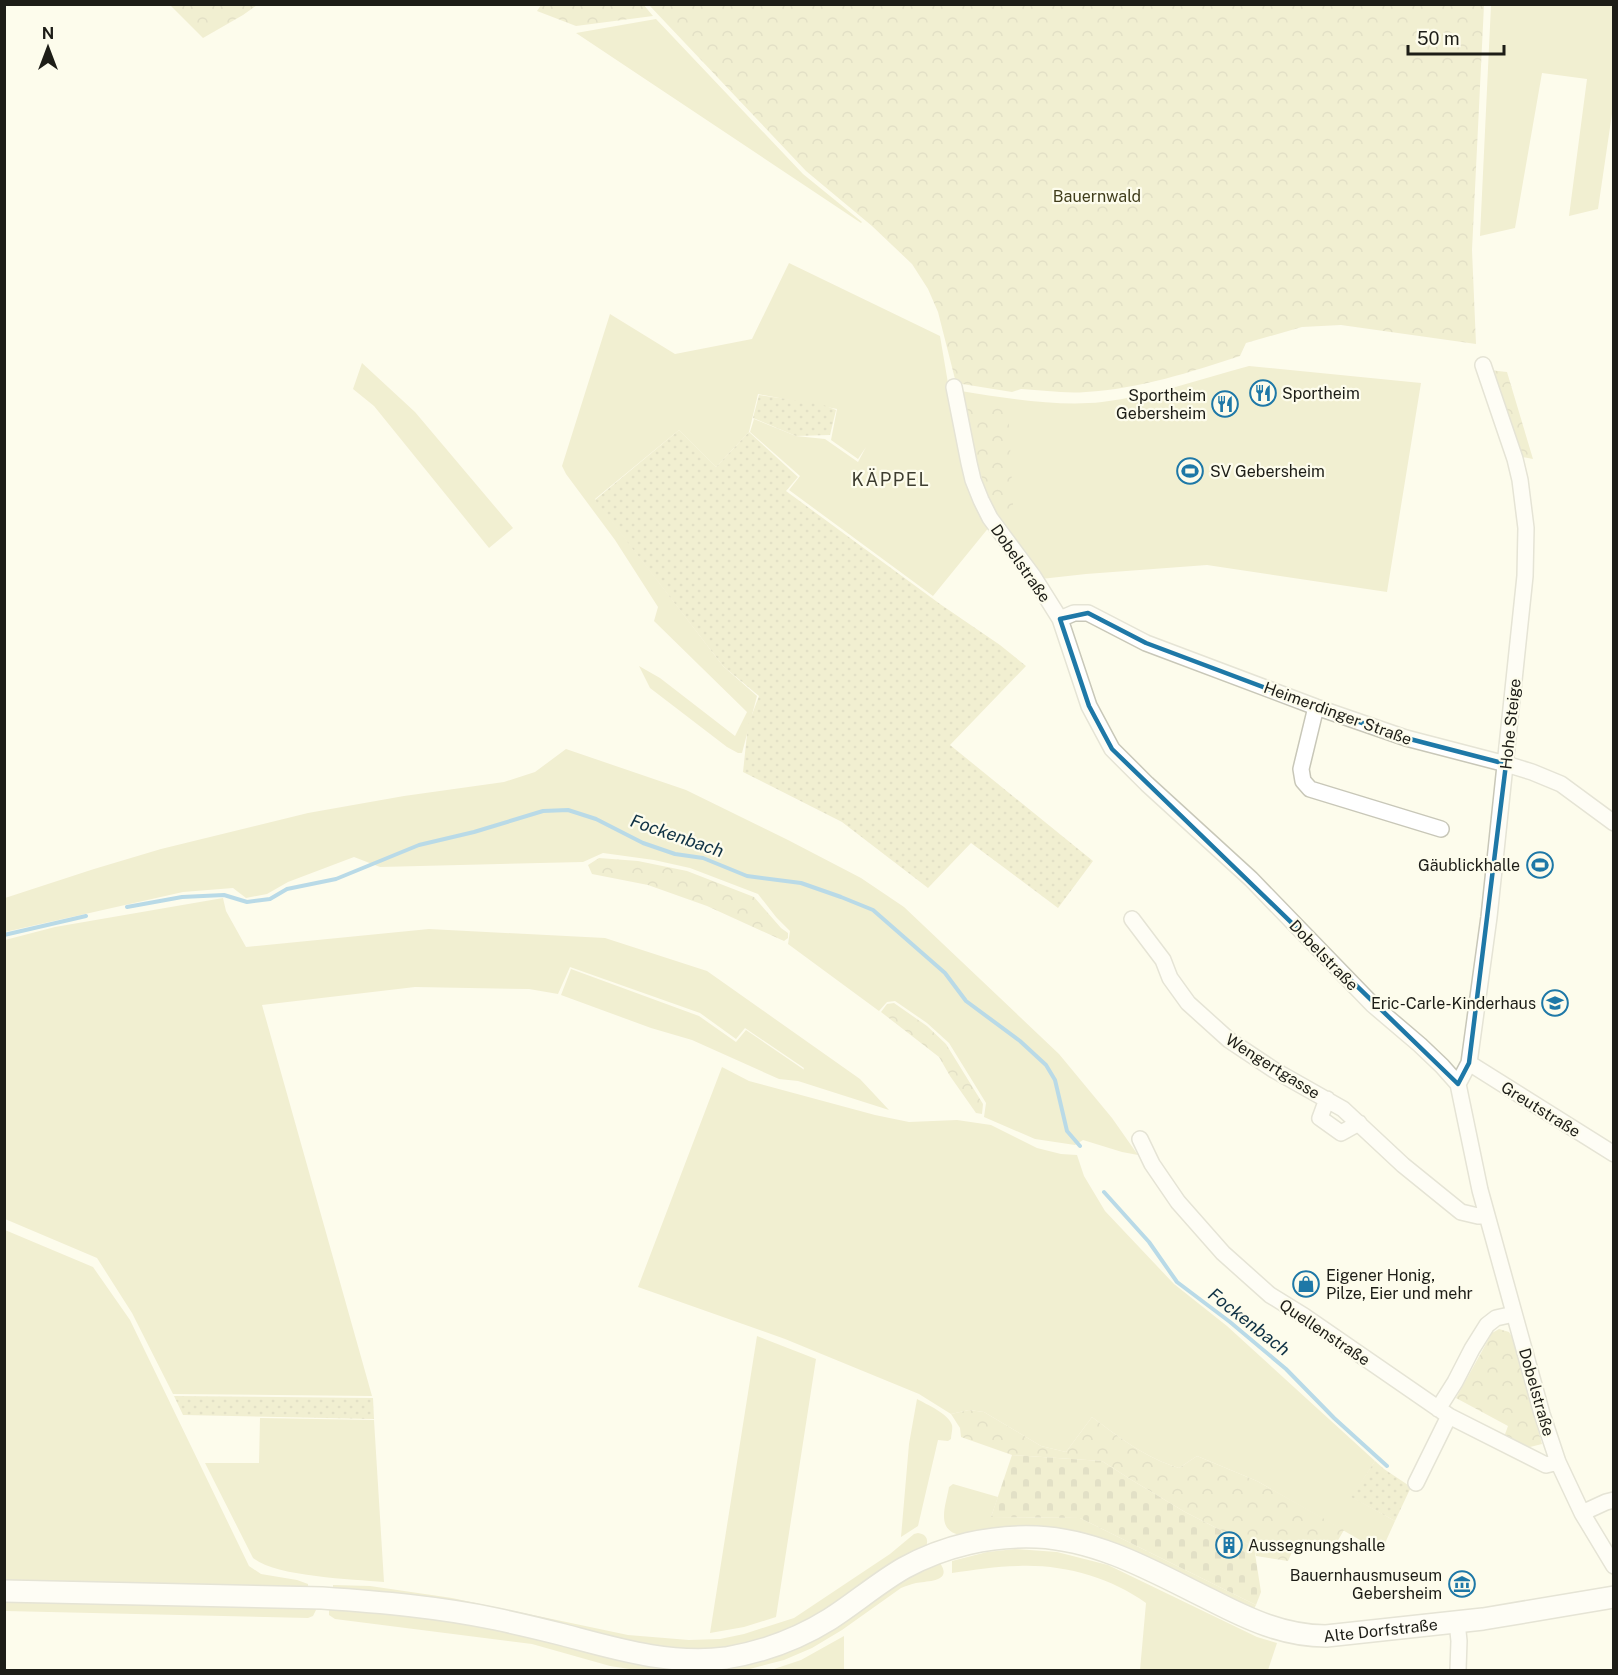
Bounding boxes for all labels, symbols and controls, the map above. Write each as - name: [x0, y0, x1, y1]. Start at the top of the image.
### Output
- north arrow: [18, 18, 78, 78]
- scale bar: [1408, 18, 1504, 56]
- text: N: [42, 24, 54, 43]
- text: 50 m: [1417, 28, 1460, 49]
- park label: Bauernwald: [1053, 187, 1141, 206]
- restaurant icon: Sportheim: [1248, 378, 1278, 408]
- place label: Sportheim: [1282, 384, 1360, 403]
- place label: Sportheim Gebersheim: [1116, 386, 1206, 423]
- restaurant icon: Sportheim Gebersheim: [1210, 389, 1240, 419]
- sports icon: SV Gebersheim: [1175, 456, 1205, 486]
- place label: SV Gebersheim: [1210, 462, 1325, 481]
- district label: KÄPPEL: [852, 468, 930, 490]
- street label: Dobelstraße: [987, 521, 1054, 606]
- street label: Heimerdinger Straße: [1261, 678, 1414, 749]
- street label: Hohe Steige: [1496, 678, 1525, 771]
- water label: Fockenbach: [628, 810, 727, 861]
- sports icon: Gäublickhalle: [1525, 850, 1555, 880]
- place label: Gäublickhalle: [1418, 856, 1520, 875]
- street label: Dobelstraße: [1285, 916, 1362, 995]
- school or university icon: Eric-Carle-Kinderhaus: [1540, 988, 1570, 1018]
- place label: Eric-Carle-Kinderhaus: [1371, 994, 1536, 1013]
- street label: Wengertgasse: [1222, 1030, 1323, 1103]
- street label: Greutstraße: [1498, 1078, 1584, 1141]
- place label: Eigener Honig, Pilze, Eier und mehr: [1326, 1266, 1473, 1303]
- shop icon: Eigener Honig, Pilze, Eier und mehr: [1291, 1269, 1321, 1299]
- water label: Fockenbach: [1204, 1283, 1294, 1360]
- street label: Quellenstraße: [1276, 1295, 1374, 1370]
- street label: Dobelstraße: [1515, 1346, 1558, 1438]
- building icon: Aussegnungshalle: [1214, 1530, 1244, 1560]
- place label: Aussegnungshalle: [1248, 1536, 1385, 1555]
- place label: Bauernhausmuseum Gebersheim: [1290, 1566, 1442, 1603]
- museum icon: Bauernhausmuseum Gebersheim: [1447, 1569, 1477, 1599]
- street label: Alte Dorfstraße: [1323, 1615, 1439, 1646]

